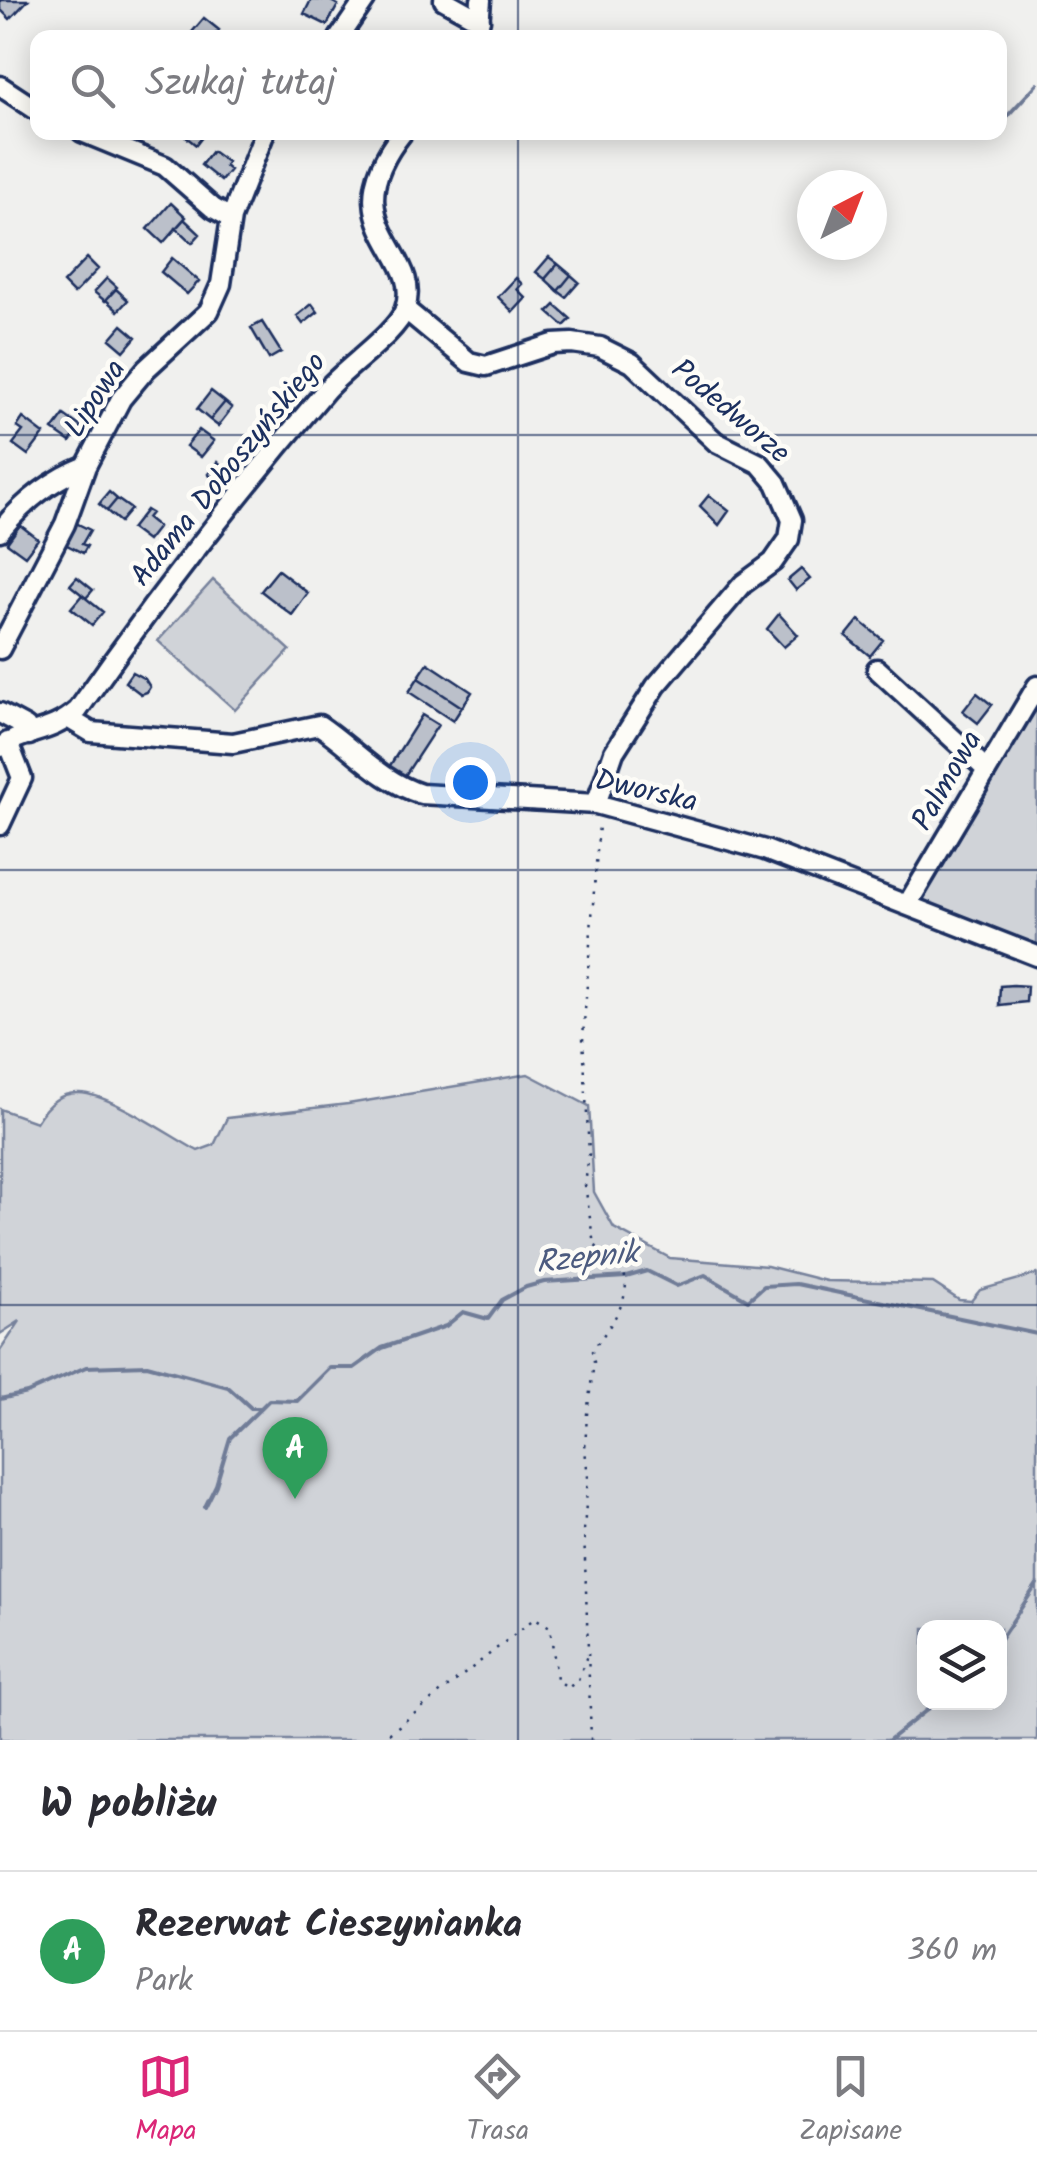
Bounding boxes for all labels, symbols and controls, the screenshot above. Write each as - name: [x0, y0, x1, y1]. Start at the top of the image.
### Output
- search box: [30, 30, 1007, 140]
- text: Szukaj tutaj: [145, 55, 336, 115]
- icon: search: [65, 58, 120, 113]
- north arrow: [797, 170, 887, 260]
- street label: Adama Doboszyńskiego: [119, 342, 339, 598]
- street label: Podedworze: [660, 347, 800, 477]
- street label: Lipowa: [53, 350, 139, 448]
- street label: Palmowa: [900, 722, 996, 840]
- your location: [445, 757, 496, 808]
- street label: Dworska: [590, 757, 702, 827]
- water label: Rzepnik: [534, 1228, 644, 1290]
- pin: A: [262, 1416, 328, 1499]
- map controls: [917, 1620, 1007, 1710]
- button: layers: [917, 1620, 1007, 1710]
- text: W pobliżu: [40, 1772, 216, 1839]
- text: Rezerwat Cieszynianka: [135, 1896, 522, 1956]
- text: A: [62, 1926, 83, 1977]
- text: 360 m: [907, 1926, 997, 1977]
- text: Park: [135, 1956, 193, 2007]
- tab: Mapa: [135, 2049, 197, 2154]
- tab: Trasa: [467, 2049, 529, 2154]
- tab: Zapisane: [799, 2049, 902, 2154]

